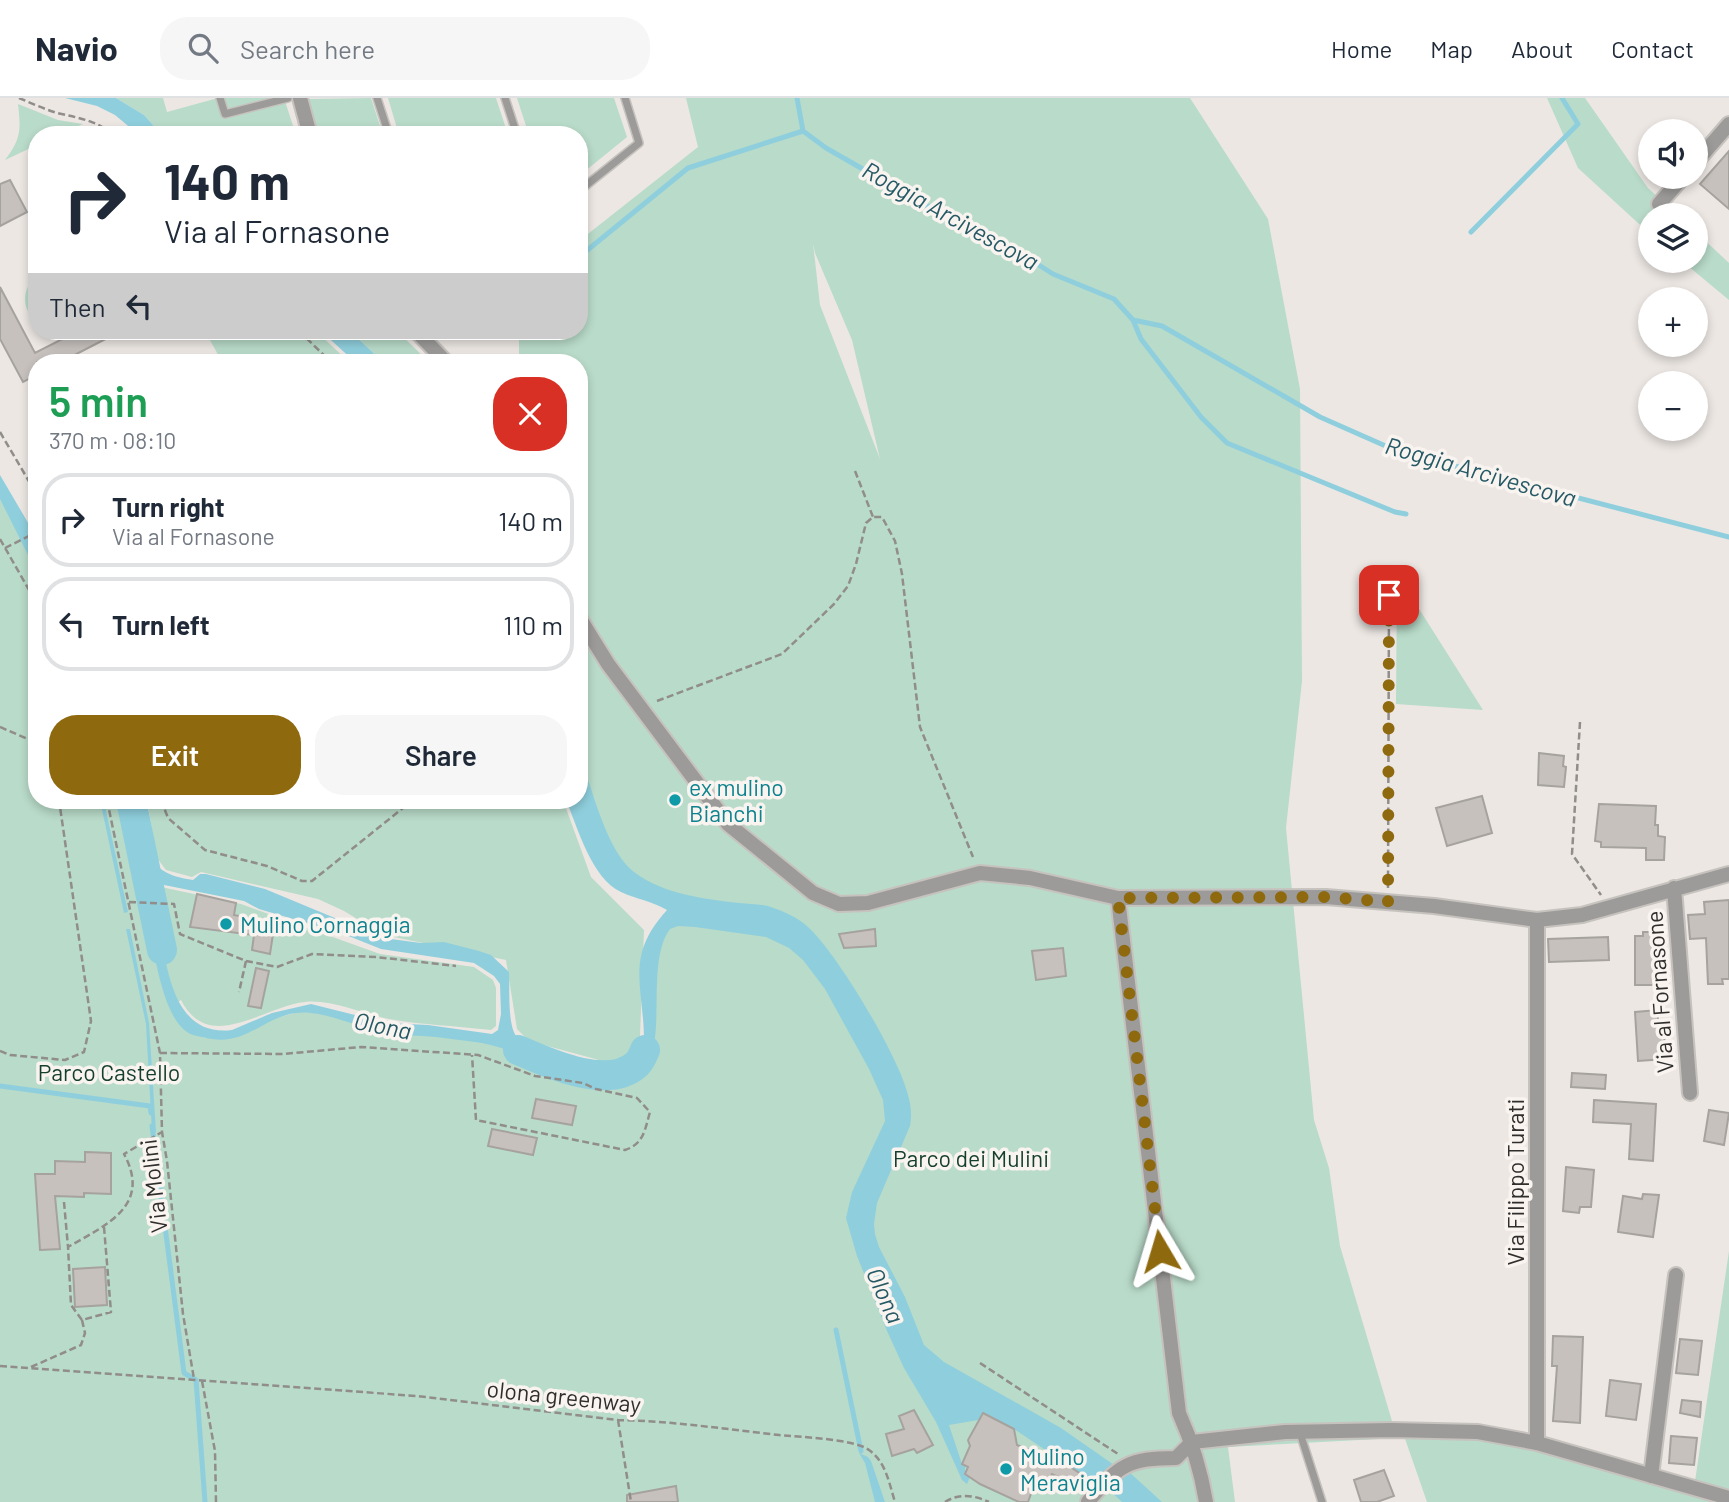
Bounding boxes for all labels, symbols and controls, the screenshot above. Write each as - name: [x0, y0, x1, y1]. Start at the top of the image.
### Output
- search box: [160, 17, 650, 80]
- text: Navio: [35, 28, 118, 68]
- icon: search: [184, 29, 222, 67]
- text: Search here: [240, 33, 375, 64]
- text: Home: [1331, 34, 1392, 63]
- text: Map: [1430, 34, 1473, 63]
- text: About: [1511, 34, 1573, 63]
- text: Contact: [1611, 34, 1694, 63]
- map controls: [1638, 119, 1708, 441]
- button: sound: [1638, 119, 1708, 189]
- text: 140 m: [164, 151, 290, 210]
- icon: right: [49, 154, 140, 245]
- water label: Roggia Arcivescova: [858, 155, 1044, 275]
- button: layers: [1638, 203, 1708, 273]
- text: Via al Fornasone: [164, 211, 390, 249]
- icon: left: [120, 287, 158, 325]
- button: +: [1638, 287, 1708, 357]
- text: Then: [49, 291, 106, 322]
- button: −: [1638, 371, 1708, 441]
- text: 5 min: [49, 375, 148, 425]
- button: close: [493, 377, 567, 451]
- text: 370 m · 08:10: [49, 426, 176, 454]
- water label: Roggia Arcivescova: [1382, 430, 1580, 512]
- text: Turn right: [112, 491, 225, 522]
- icon: right: [53, 501, 91, 539]
- text: 140 m: [498, 505, 563, 536]
- text: Via al Fornasone: [112, 522, 275, 550]
- pin: [1359, 565, 1419, 625]
- icon: arrive: [1370, 576, 1408, 614]
- icon: left: [53, 605, 91, 643]
- text: Turn left: [112, 609, 210, 640]
- text: 110 m: [503, 609, 563, 640]
- button: Exit: [49, 715, 301, 795]
- button: Share: [315, 715, 567, 795]
- place label: ex mulino Bianchi: [689, 773, 784, 827]
- marker: ex mulino Bianchi: [667, 792, 683, 808]
- place label: Mulino Cornaggia: [240, 910, 411, 938]
- street label: Via al Fornasone: [1639, 910, 1679, 1074]
- marker: Mulino Cornaggia: [218, 916, 234, 932]
- water label: Olona: [352, 1005, 414, 1045]
- park label: Parco Castello: [38, 1058, 180, 1086]
- street label: Via Filippo Turati: [1501, 1099, 1529, 1265]
- street label: Via Molini: [133, 1138, 173, 1234]
- park label: Parco dei Mulini: [893, 1144, 1049, 1172]
- position arrow: [1123, 1214, 1197, 1288]
- water label: Olona: [861, 1263, 911, 1327]
- street label: olona greenway: [485, 1374, 643, 1418]
- place label: Mulino Meraviglia: [1020, 1442, 1121, 1496]
- marker: Mulino Meraviglia: [998, 1461, 1014, 1477]

